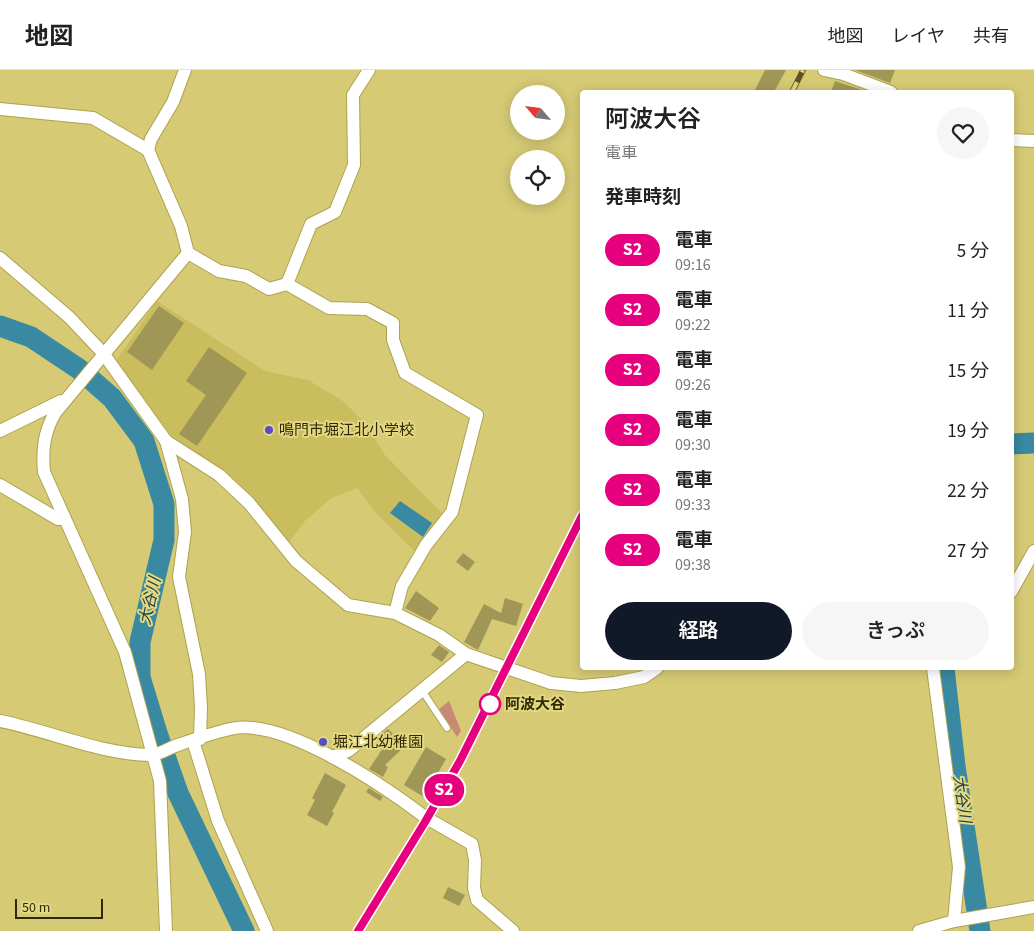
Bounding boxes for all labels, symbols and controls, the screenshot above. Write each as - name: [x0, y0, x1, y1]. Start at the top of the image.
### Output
- text: 地図: [25, 19, 73, 54]
- text: 地図: [828, 24, 864, 49]
- text: レイヤ: [892, 24, 945, 49]
- text: 共有: [973, 24, 1009, 49]
- north arrow: [510, 85, 565, 140]
- map controls: [510, 85, 565, 205]
- text: 阿波大谷: [605, 102, 701, 137]
- button: heart: [937, 107, 989, 159]
- text: 電車: [605, 142, 637, 164]
- button: locate: [510, 150, 565, 205]
- text: 発車時刻: [605, 184, 681, 211]
- text: 電車: [675, 227, 713, 254]
- text: S2: [623, 237, 642, 262]
- text: 5 分: [957, 238, 989, 265]
- text: 09:16: [675, 254, 711, 276]
- text: 電車: [675, 287, 713, 314]
- text: S2: [623, 297, 642, 322]
- text: 11 分: [947, 298, 989, 325]
- text: 09:22: [675, 314, 711, 336]
- text: 電車: [675, 347, 713, 374]
- text: S2: [623, 357, 642, 382]
- text: 15 分: [947, 358, 989, 385]
- text: 09:26: [675, 374, 711, 396]
- text: 電車: [675, 407, 713, 434]
- text: S2: [623, 417, 642, 442]
- text: 19 分: [947, 418, 989, 445]
- place label: 鳴門市堀江北小学校: [279, 420, 414, 441]
- marker: 鳴門市堀江北小学校: [263, 424, 275, 436]
- text: 09:30: [675, 434, 711, 456]
- text: 電車: [675, 467, 713, 494]
- text: S2: [623, 477, 642, 502]
- text: 22 分: [947, 478, 989, 505]
- text: 09:33: [675, 494, 711, 516]
- text: 電車: [675, 527, 713, 554]
- text: S2: [623, 537, 642, 562]
- text: 27 分: [947, 538, 989, 565]
- text: 09:38: [675, 554, 711, 576]
- water label: 大谷川: [134, 573, 167, 627]
- button: 経路: [605, 602, 792, 660]
- button: きっぷ: [802, 602, 989, 660]
- marker: 阿波大谷: [479, 693, 501, 715]
- place label: 阿波大谷: [505, 694, 565, 715]
- place label: 堀江北幼稚園: [333, 732, 423, 753]
- marker: 堀江北幼稚園: [317, 736, 329, 748]
- line badge: S2: [422, 774, 466, 806]
- water label: 大谷川: [948, 774, 977, 826]
- text: S2: [434, 777, 454, 802]
- scale bar: [15, 896, 102, 919]
- text: 50 m: [22, 898, 50, 918]

